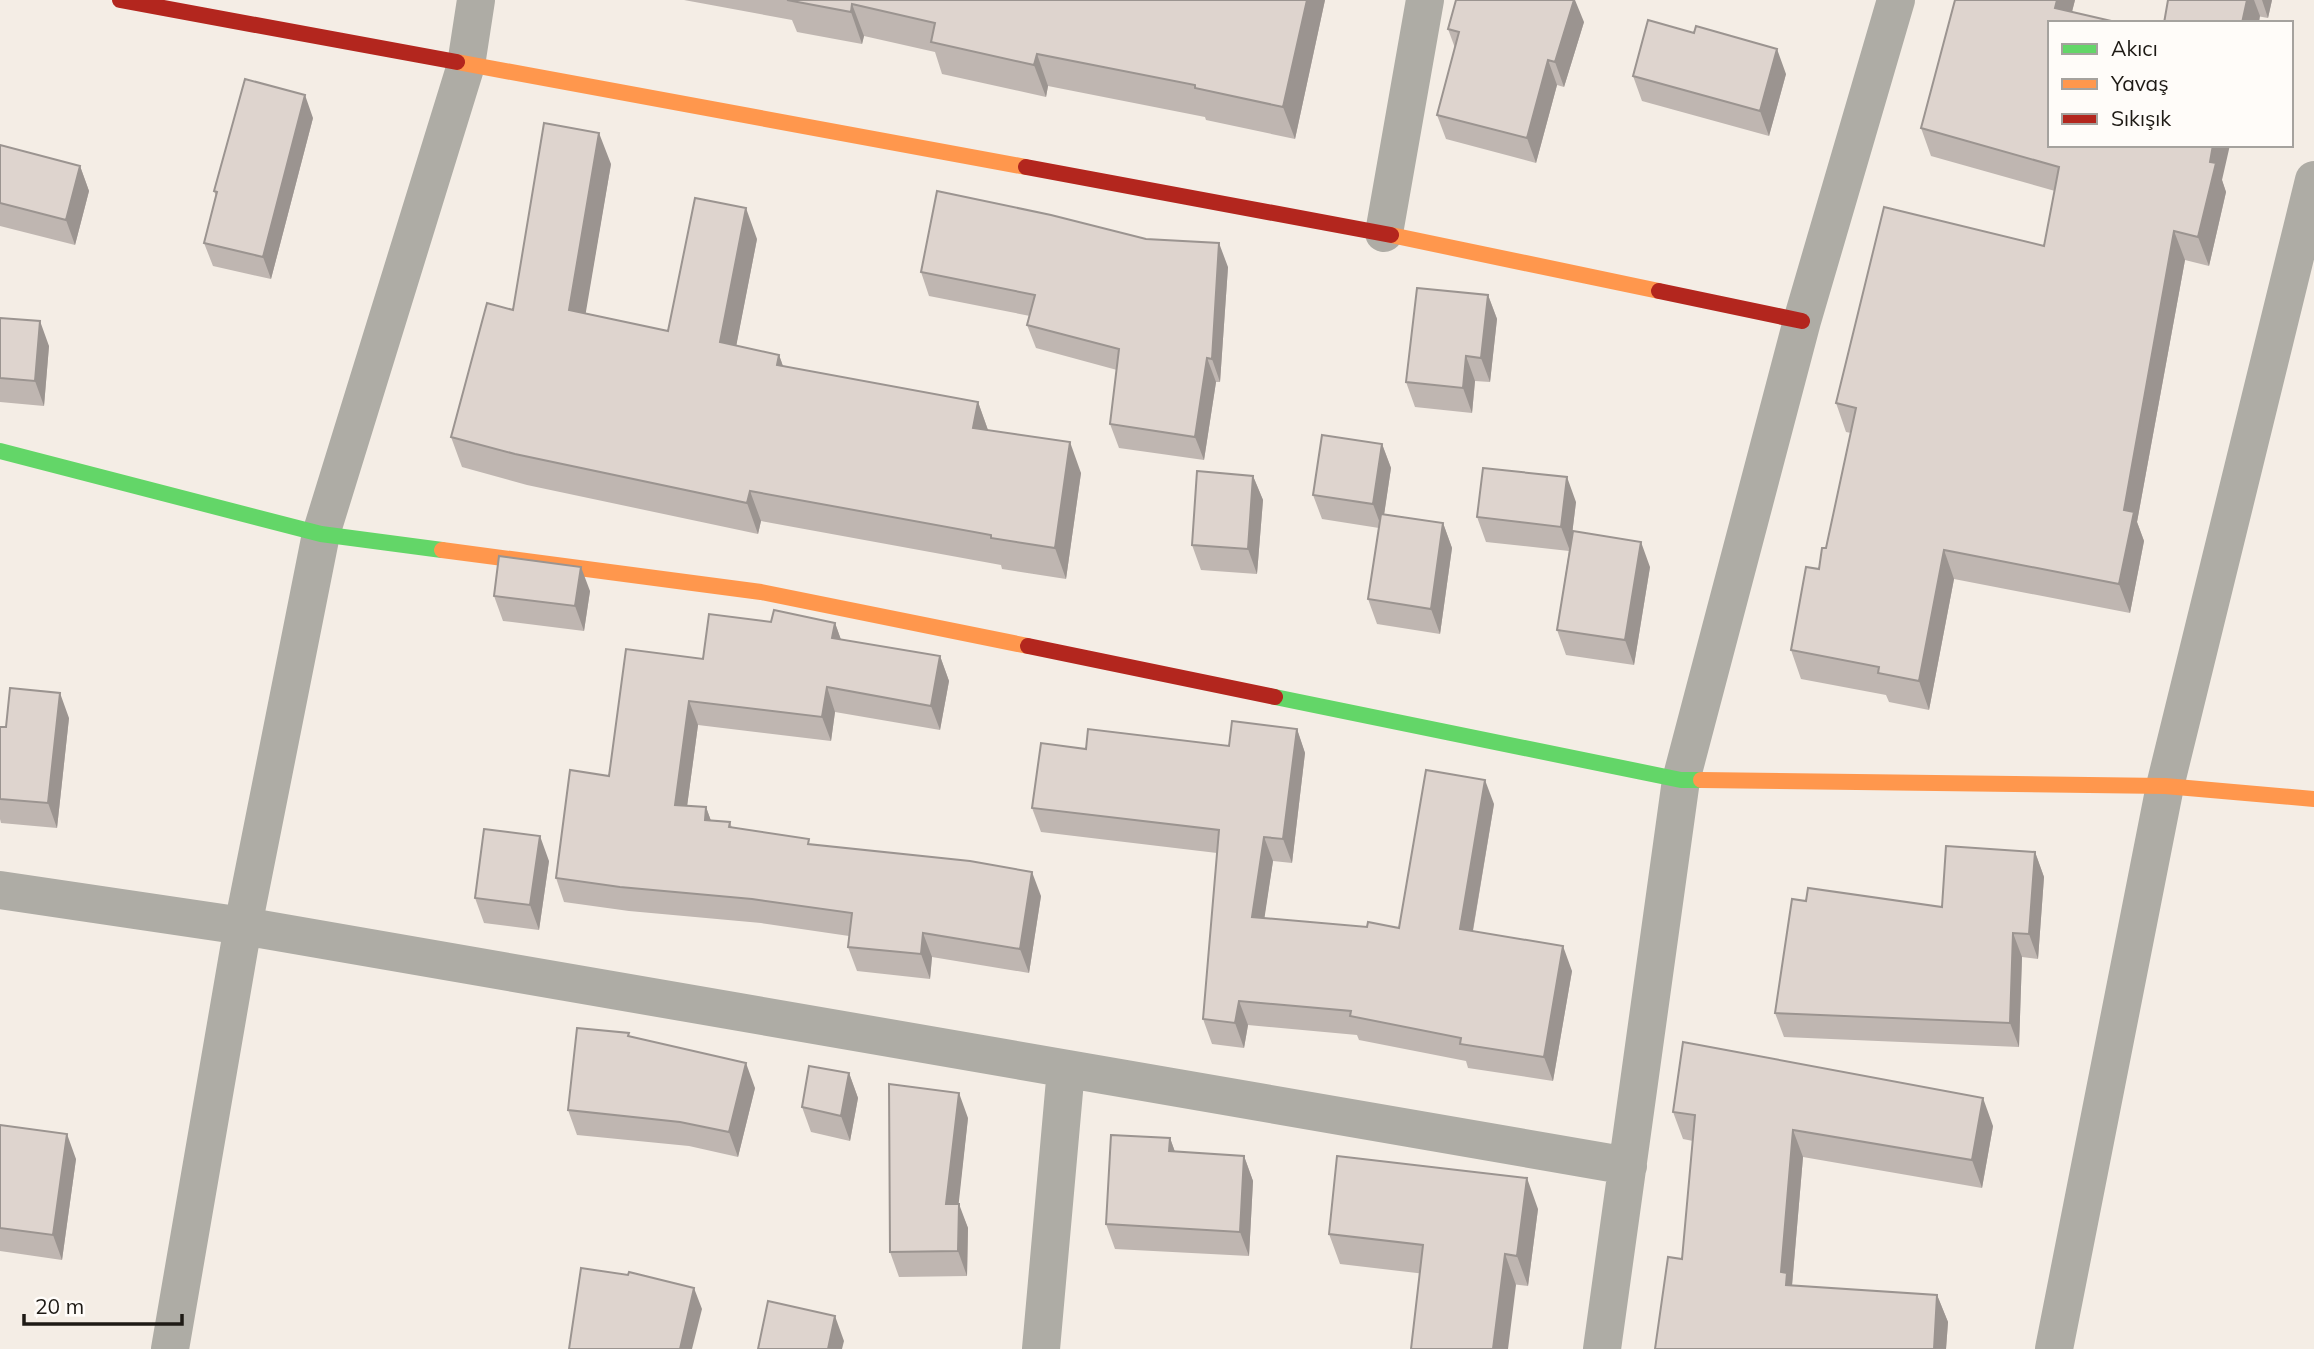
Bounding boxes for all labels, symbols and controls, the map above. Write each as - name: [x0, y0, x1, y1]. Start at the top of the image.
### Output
- legend: [2048, 21, 2293, 147]
- text: Akıcı: [2111, 35, 2158, 61]
- text: Yavaş: [2110, 70, 2169, 96]
- text: Sıkışık: [2111, 105, 2171, 131]
- scale bar: [24, 1282, 182, 1326]
- text: 20 m: [35, 1293, 84, 1319]

